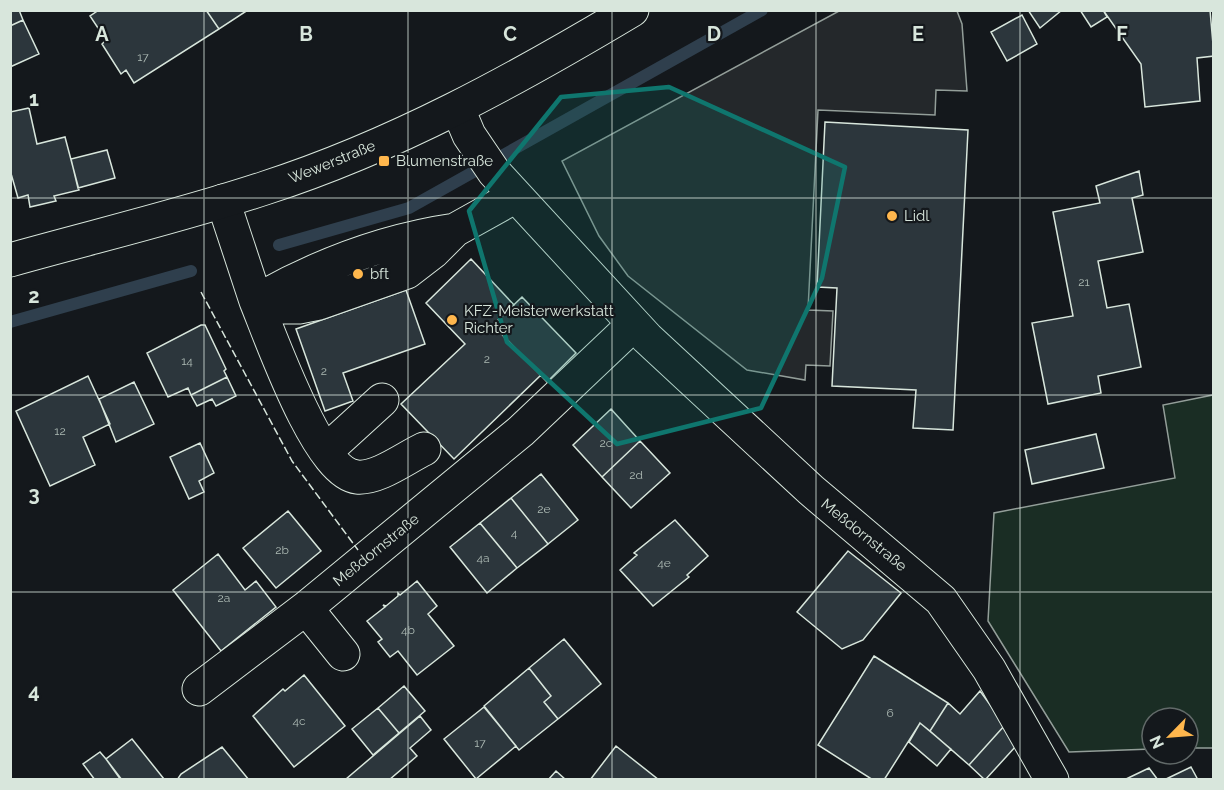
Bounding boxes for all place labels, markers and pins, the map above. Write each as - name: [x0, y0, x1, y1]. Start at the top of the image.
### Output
- place label: Blumenstraße: [396, 152, 493, 170]
- marker: Blumenstraße: [377, 154, 391, 168]
- place label: Lidl: [904, 207, 930, 225]
- marker: Lidl: [885, 209, 899, 223]
- place label: bft: [370, 265, 389, 283]
- marker: bft: [351, 267, 365, 281]
- place label: KFZ-Meisterwerkstatt Richter: [464, 302, 614, 337]
- marker: KFZ-Meisterwerkstatt Richter: [445, 313, 459, 327]

